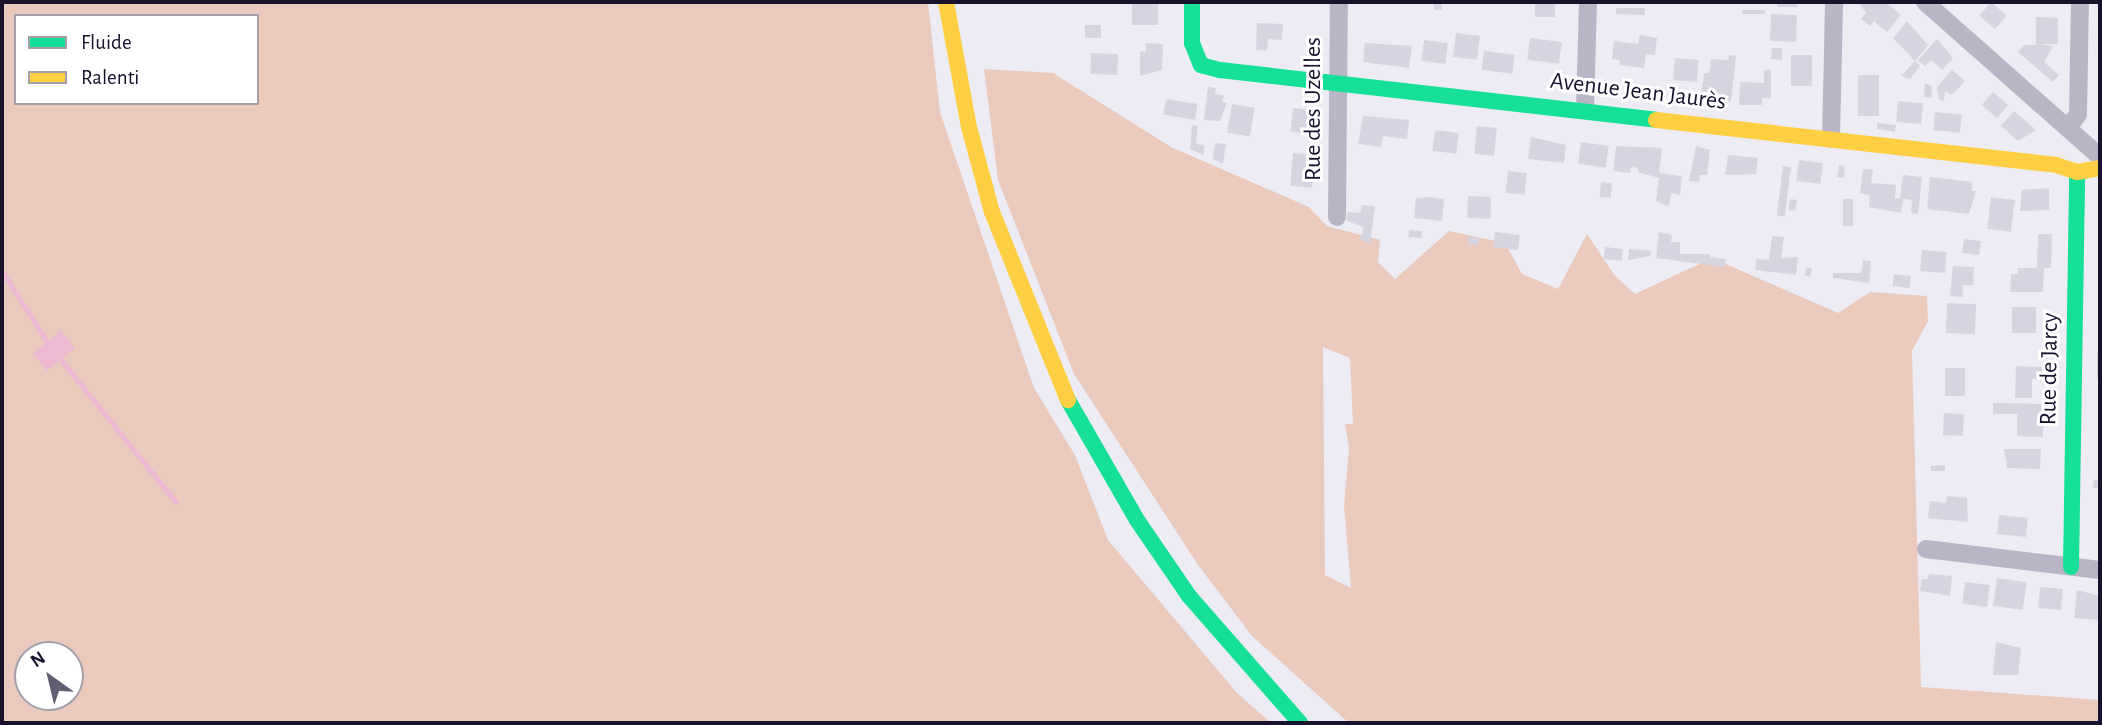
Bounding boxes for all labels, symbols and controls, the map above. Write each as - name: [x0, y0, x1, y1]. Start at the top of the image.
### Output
- legend: [14, 14, 259, 105]
- text: Fluide: [81, 32, 132, 53]
- street label: Rue des Uzelles: [1300, 37, 1328, 181]
- text: Ralenti: [81, 67, 139, 88]
- street label: Avenue Jean Jaurès: [1548, 67, 1728, 117]
- street label: Rue de Jarcy: [2035, 312, 2065, 426]
- north arrow: [14, 641, 84, 711]
- text: N: [27, 648, 49, 671]

